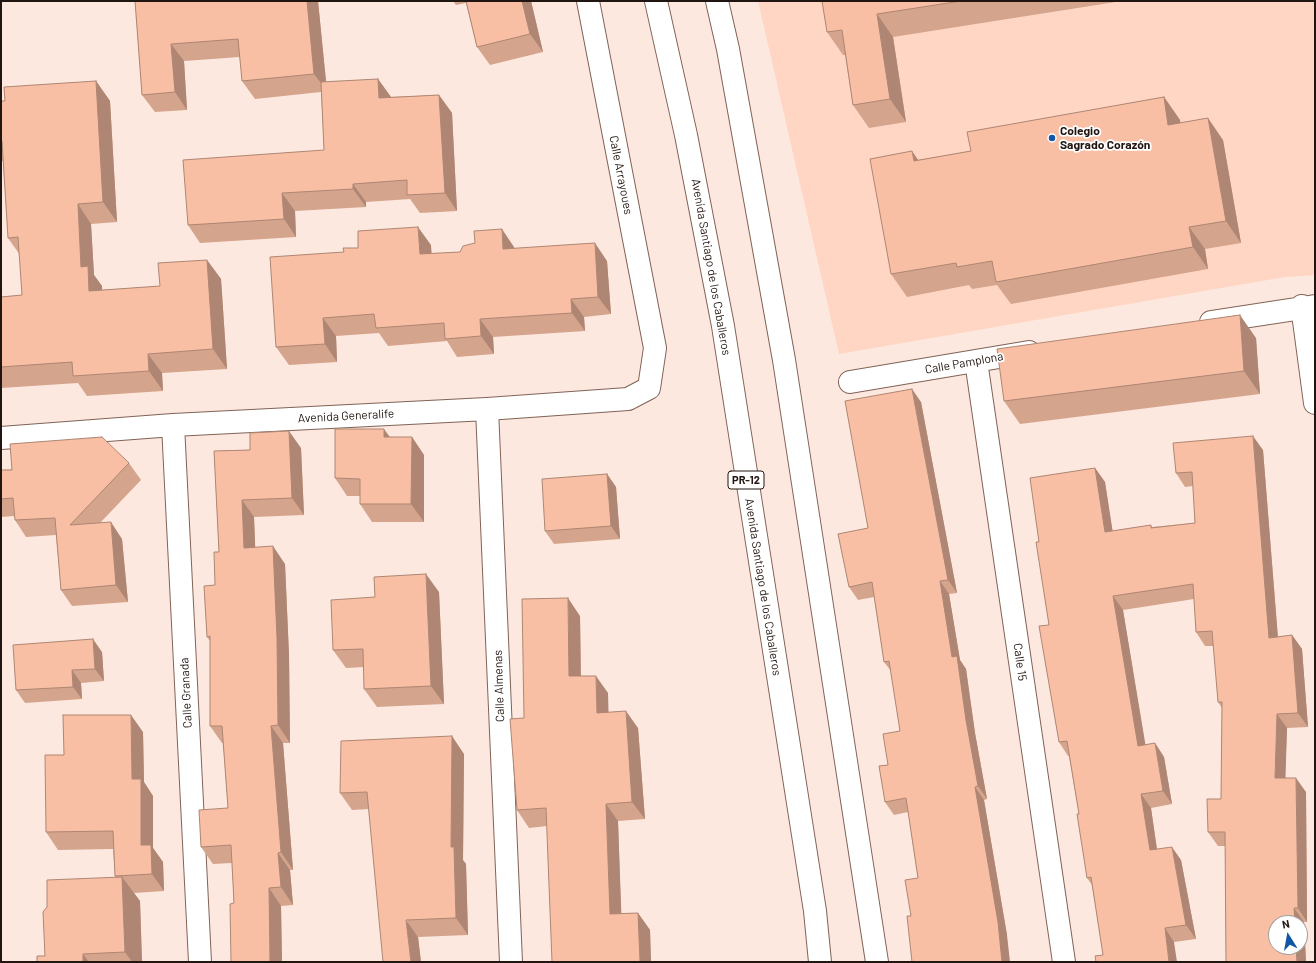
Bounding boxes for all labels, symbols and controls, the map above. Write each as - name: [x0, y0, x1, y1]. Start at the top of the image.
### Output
- place label: Colegio Sagrado Corazón: [1060, 124, 1150, 152]
- marker: Colegio Sagrado Corazón: [1047, 133, 1057, 143]
- street label: Calle Arrayoues: [606, 134, 636, 216]
- street label: Avenida Santiago de los Caballeros: [688, 177, 734, 357]
- street label: Calle Pamplona: [924, 349, 1004, 377]
- street label: Avenida Generalife: [298, 406, 394, 426]
- road number: PR-12: [728, 471, 764, 489]
- street label: Avenida Santiago de los Caballeros: [742, 497, 784, 677]
- street label: Calle 15: [1010, 642, 1030, 682]
- street label: Calle Almenas: [491, 650, 507, 722]
- street label: Calle Granada: [177, 657, 195, 729]
- north arrow: [1268, 915, 1308, 955]
- text: N: [1281, 917, 1291, 931]

